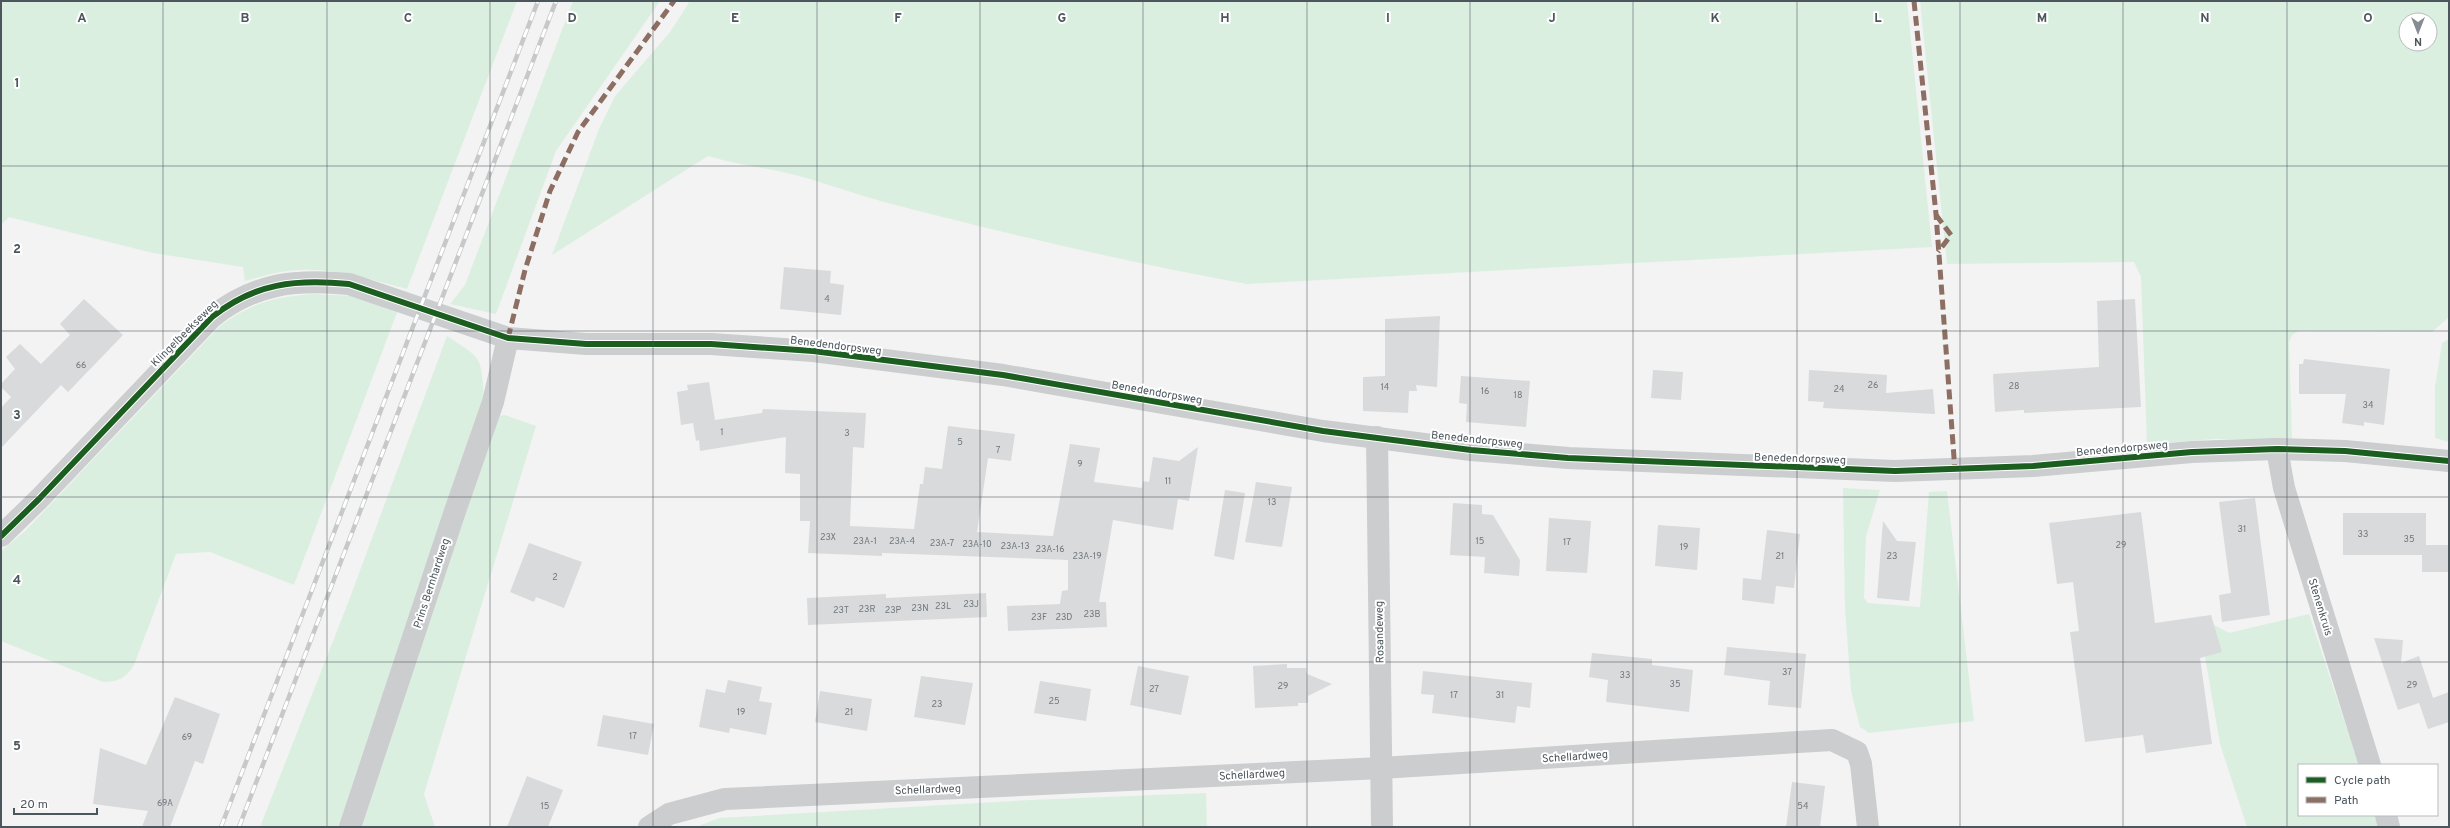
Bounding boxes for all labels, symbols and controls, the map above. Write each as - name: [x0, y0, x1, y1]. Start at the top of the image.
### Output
- text: A: [77, 11, 87, 27]
- text: B: [241, 11, 250, 27]
- text: C: [404, 11, 412, 27]
- text: D: [567, 11, 577, 27]
- text: E: [731, 11, 739, 27]
- text: F: [894, 11, 902, 27]
- text: G: [1058, 11, 1067, 27]
- text: H: [1220, 11, 1230, 27]
- text: I: [1386, 11, 1390, 27]
- text: J: [1548, 11, 1556, 27]
- text: K: [1710, 11, 1720, 27]
- text: L: [1874, 11, 1882, 27]
- text: M: [2037, 11, 2047, 27]
- text: N: [2200, 11, 2210, 27]
- text: O: [2363, 11, 2373, 27]
- north arrow: [2398, 12, 2438, 52]
- text: N: [2414, 34, 2422, 48]
- text: 1: [14, 76, 20, 92]
- text: 2: [13, 242, 21, 258]
- house number: 4: [824, 294, 830, 305]
- street label: Klingelbeekseweg: [148, 297, 221, 370]
- street label: Benedendorpsweg: [789, 333, 882, 359]
- house number: 66: [76, 360, 86, 371]
- street label: Benedendorpsweg: [1110, 378, 1203, 408]
- house number: 26: [1868, 380, 1878, 391]
- house number: 28: [2008, 381, 2020, 392]
- house number: 14: [1381, 382, 1390, 393]
- house number: 24: [1833, 384, 1845, 395]
- house number: 16: [1481, 386, 1489, 397]
- house number: 18: [1514, 390, 1522, 401]
- house number: 34: [2362, 400, 2374, 411]
- text: 3: [13, 408, 21, 424]
- house number: 1: [720, 427, 724, 438]
- house number: 3: [844, 428, 850, 439]
- street label: Benedendorpsweg: [1430, 428, 1523, 452]
- house number: 5: [957, 437, 963, 448]
- street label: Benedendorpsweg: [2076, 438, 2169, 460]
- house number: 7: [996, 445, 1001, 456]
- street label: Benedendorpsweg: [1754, 450, 1846, 468]
- house number: 9: [1077, 459, 1083, 470]
- house number: 11: [1165, 476, 1171, 487]
- house number: 13: [1268, 497, 1276, 508]
- house number: 31: [2238, 524, 2246, 535]
- house number: 33: [2358, 529, 2368, 540]
- house number: 23X: [820, 532, 837, 543]
- house number: 35: [2403, 534, 2415, 545]
- street label: Prins Bernhardweg: [411, 536, 453, 630]
- house number: 23A-1: [853, 536, 877, 547]
- house number: 23A-4: [889, 536, 915, 547]
- house number: 15: [1476, 536, 1484, 547]
- house number: 17: [1563, 537, 1571, 548]
- house number: 23A-7: [930, 538, 955, 549]
- house number: 23A-10: [962, 539, 992, 550]
- house number: 29: [2116, 540, 2126, 551]
- house number: 23A-13: [1000, 541, 1030, 552]
- house number: 19: [1680, 542, 1688, 553]
- house number: 23A-16: [1035, 544, 1065, 555]
- house number: 23A-19: [1072, 551, 1102, 562]
- house number: 21: [1776, 551, 1784, 562]
- house number: 23: [1887, 551, 1897, 562]
- house number: 2: [552, 572, 558, 583]
- text: 4: [13, 573, 21, 589]
- street label: Stenenkruis: [2305, 577, 2335, 638]
- house number: 23J: [963, 599, 979, 610]
- house number: 23L: [935, 601, 951, 612]
- street label: Rosandeweg: [1372, 601, 1388, 663]
- house number: 23N: [911, 603, 929, 614]
- house number: 23R: [859, 604, 875, 615]
- house number: 23T: [833, 605, 849, 616]
- house number: 23P: [885, 605, 902, 616]
- house number: 23B: [1084, 609, 1100, 620]
- house number: 23F: [1031, 612, 1047, 623]
- house number: 23D: [1055, 612, 1073, 623]
- house number: 37: [1782, 667, 1792, 678]
- house number: 33: [1620, 670, 1630, 681]
- house number: 35: [1669, 679, 1681, 690]
- house number: 29: [2407, 680, 2417, 691]
- house number: 29: [1278, 681, 1288, 692]
- house number: 27: [1149, 684, 1159, 695]
- house number: 17: [1450, 690, 1458, 701]
- house number: 31: [1496, 690, 1504, 701]
- house number: 25: [1048, 696, 1060, 707]
- house number: 23: [932, 699, 942, 710]
- house number: 19: [737, 707, 745, 718]
- house number: 21: [845, 707, 853, 718]
- house number: 17: [629, 731, 637, 742]
- house number: 69: [182, 732, 192, 743]
- text: 5: [13, 739, 21, 755]
- street label: Schellardweg: [1542, 748, 1609, 766]
- legend: [2298, 764, 2438, 816]
- street label: Schellardweg: [1219, 766, 1285, 784]
- text: Cycle path: [2334, 773, 2391, 789]
- street label: Schellardweg: [895, 782, 961, 798]
- scale bar: [14, 790, 97, 816]
- text: Path: [2334, 793, 2359, 809]
- text: 20 m: [20, 797, 48, 813]
- house number: 69A: [157, 798, 173, 809]
- house number: 15: [541, 801, 549, 812]
- house number: 54: [1797, 801, 1809, 812]

